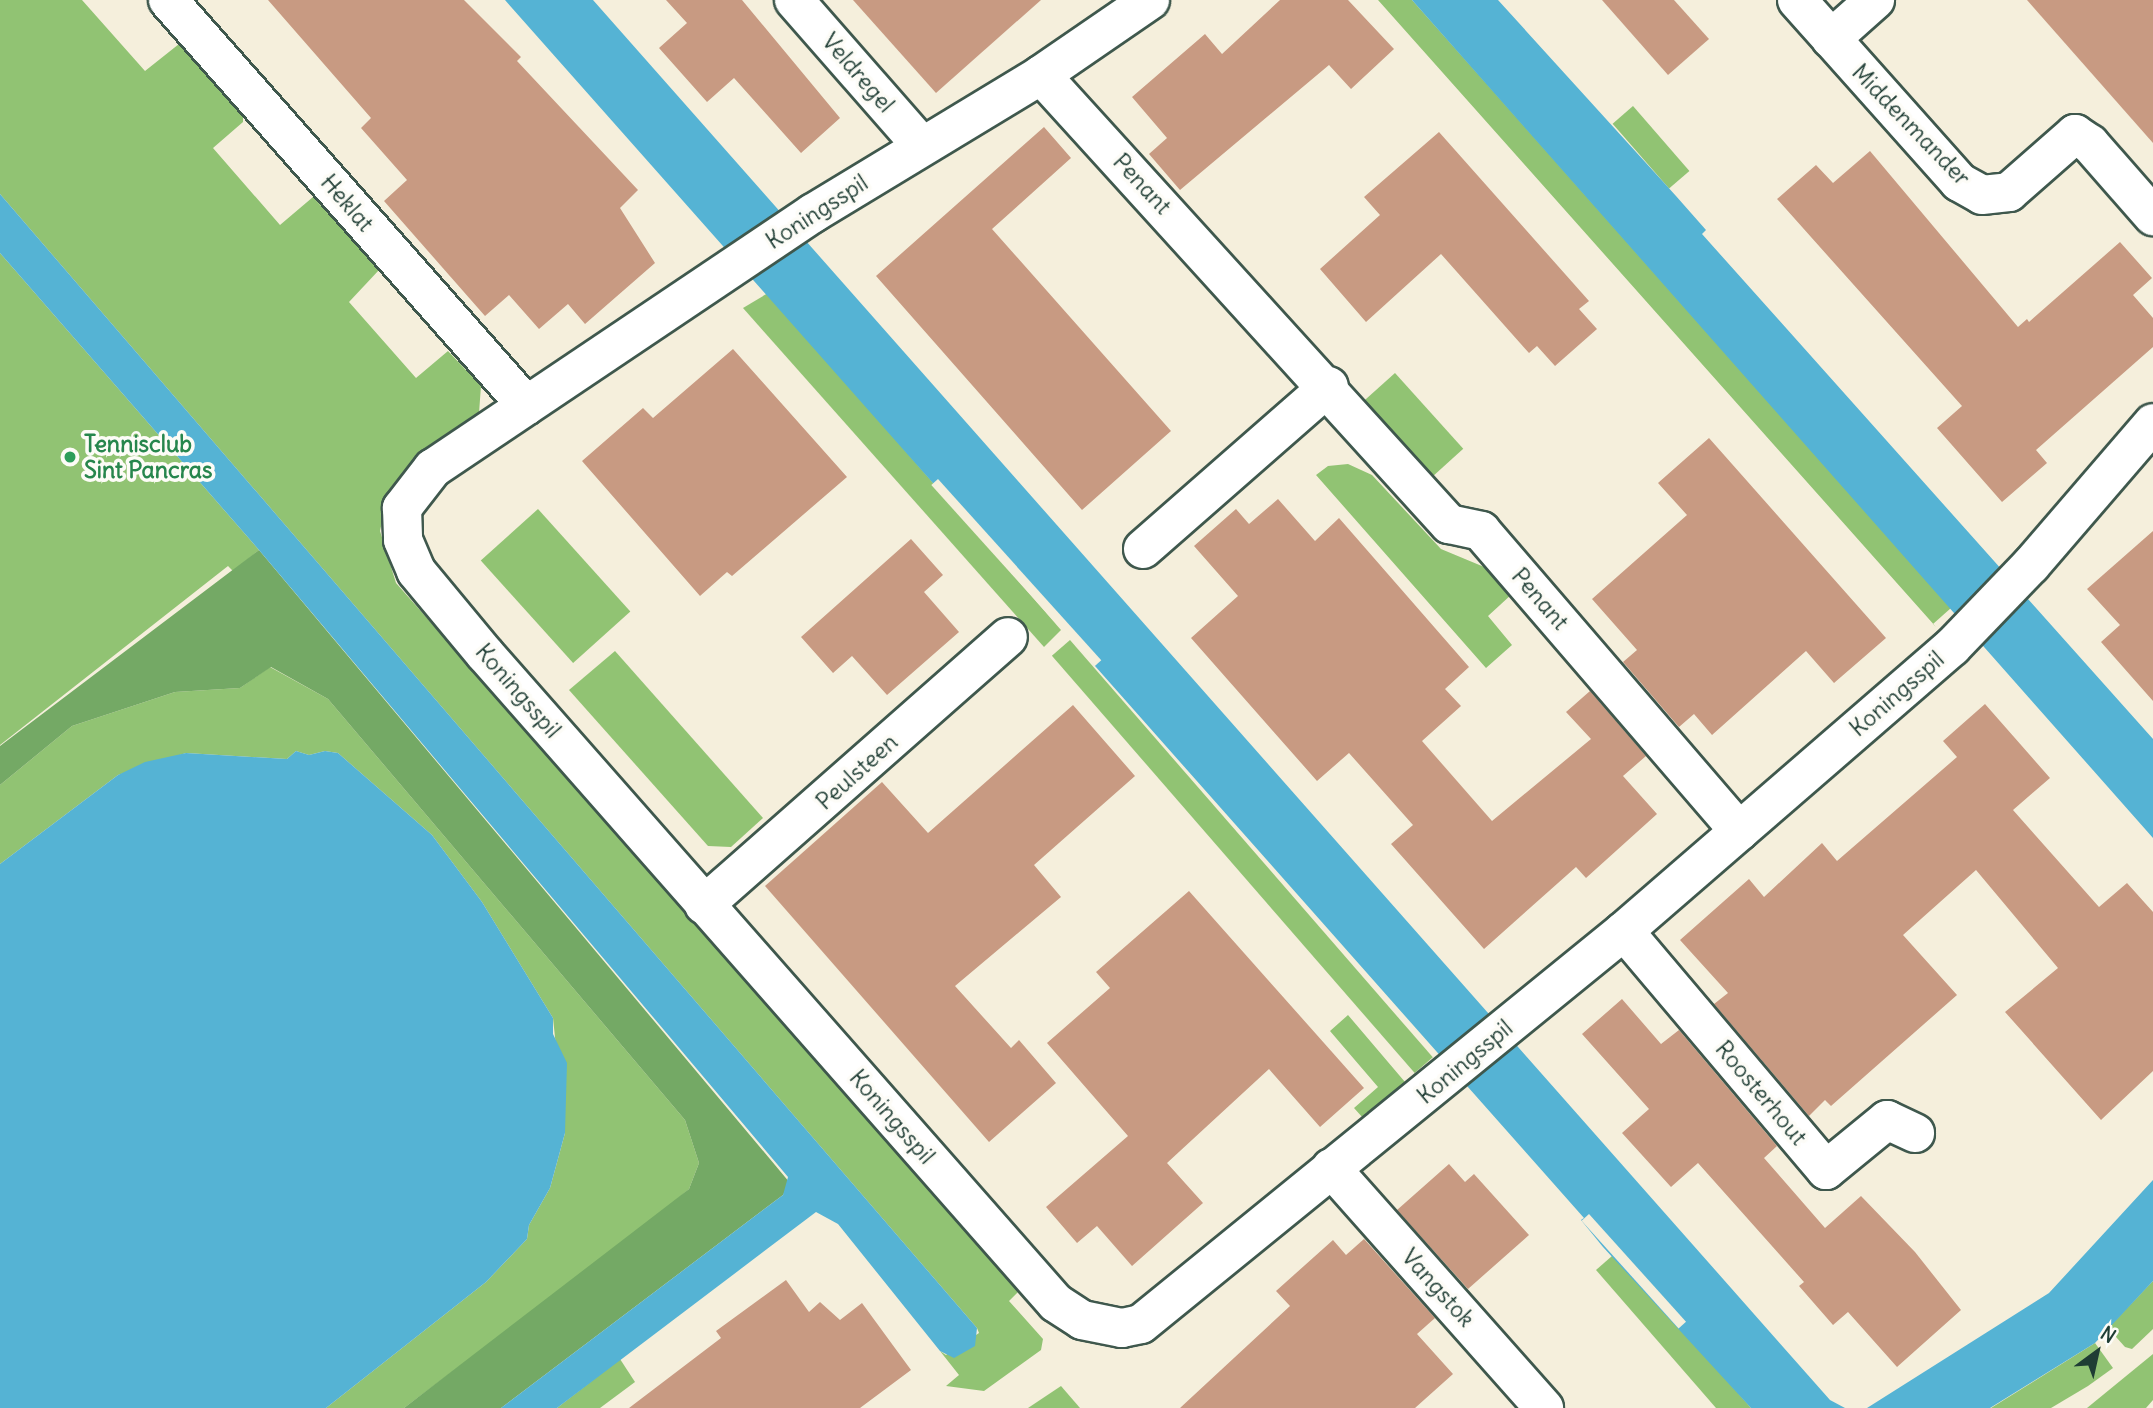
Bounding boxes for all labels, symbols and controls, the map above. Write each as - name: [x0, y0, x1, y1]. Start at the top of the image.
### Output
- street label: Veldregel: [816, 28, 900, 118]
- street label: Middenmander: [1846, 59, 1976, 191]
- street label: Penant: [1107, 148, 1177, 220]
- street label: Heklat: [315, 169, 379, 237]
- street label: Koningsspil: [761, 169, 873, 255]
- place label: Tennisclub Sint Pancras: [84, 430, 212, 484]
- marker: Tennisclub Sint Pancras: [62, 449, 78, 465]
- street label: Penant: [1506, 563, 1574, 635]
- street label: Koningsspil: [470, 638, 566, 744]
- street label: Koningsspil: [1844, 646, 1950, 742]
- street label: Peulsteen: [811, 728, 903, 816]
- street label: Koningsspil: [1412, 1014, 1518, 1110]
- street label: Roosterhout: [1709, 1035, 1813, 1151]
- street label: Koningsspil: [844, 1064, 940, 1170]
- street label: Vangstok: [1396, 1243, 1480, 1333]
- north arrow: [2062, 1317, 2132, 1387]
- text: N: [2096, 1321, 2120, 1348]

